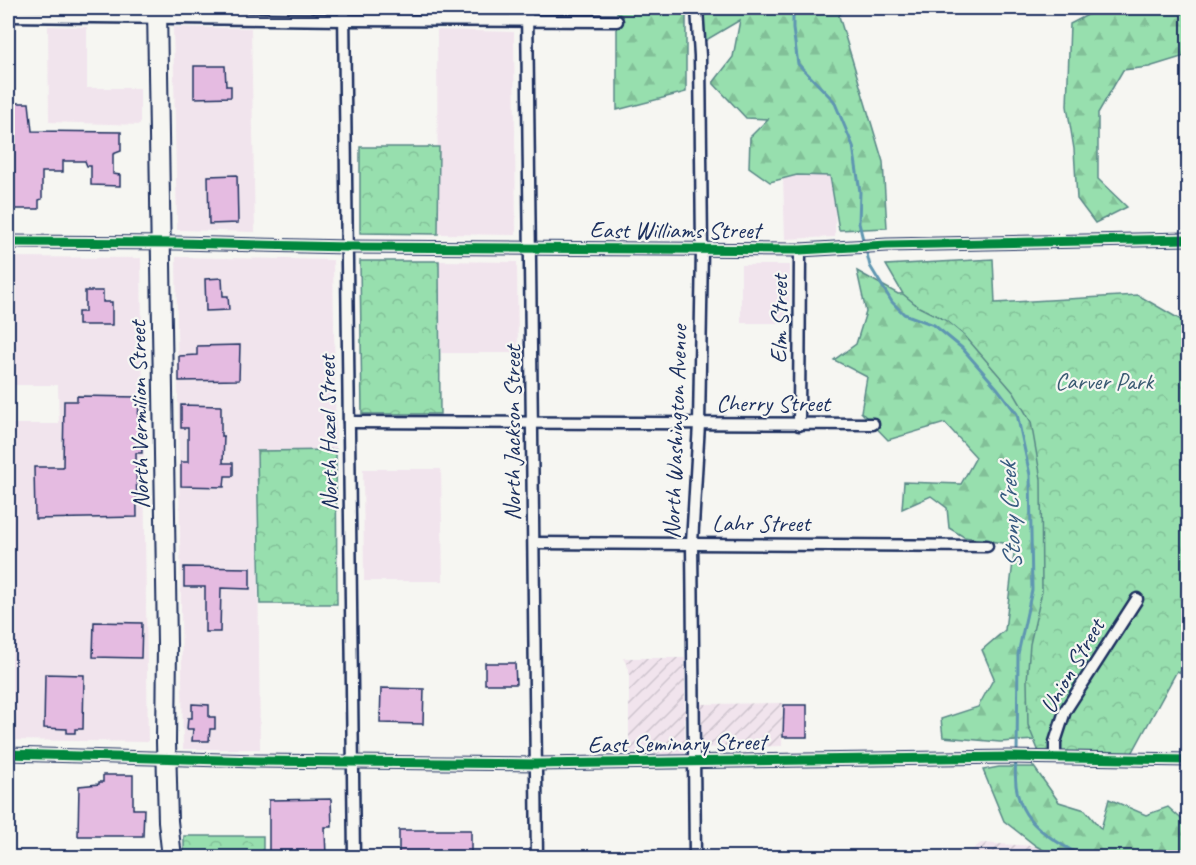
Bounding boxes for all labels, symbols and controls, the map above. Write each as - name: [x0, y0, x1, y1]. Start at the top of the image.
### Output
- street label: East Williams Street: [590, 215, 764, 245]
- street label: Elm Street: [764, 272, 794, 364]
- street label: North Vermilion Street: [122, 319, 156, 509]
- street label: North Washington Avenue: [656, 322, 694, 540]
- street label: North Jackson Street: [497, 343, 527, 521]
- street label: North Hazel Street: [312, 353, 344, 511]
- park label: Carver Park: [1055, 366, 1155, 396]
- street label: Cherry Street: [716, 388, 832, 418]
- water label: Stony Creek: [991, 458, 1029, 570]
- street label: Lahr Street: [712, 508, 812, 538]
- street label: Union Street: [1033, 612, 1112, 718]
- street label: East Seminary Street: [587, 726, 770, 760]

